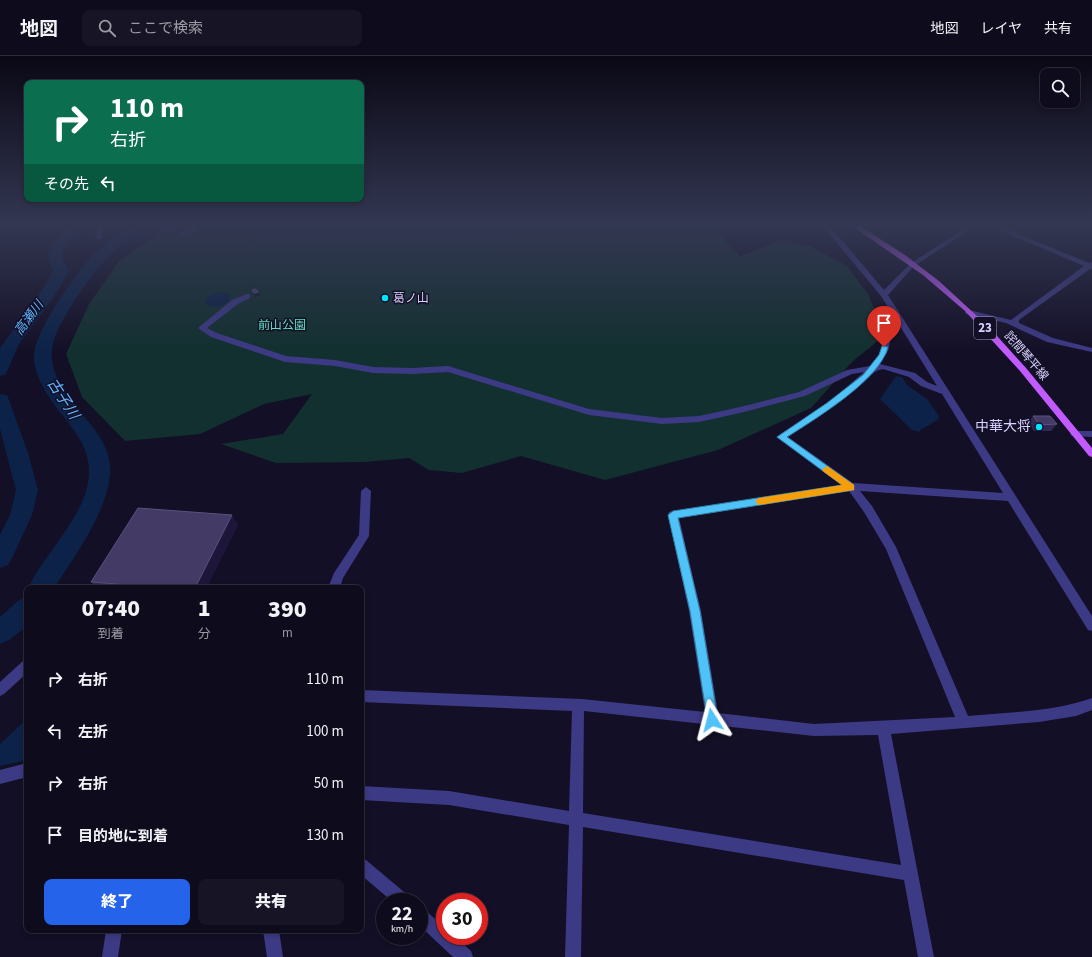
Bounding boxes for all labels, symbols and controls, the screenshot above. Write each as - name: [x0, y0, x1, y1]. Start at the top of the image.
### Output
- search box: [82, 10, 362, 46]
- text: 地図: [20, 16, 58, 43]
- icon: search: [96, 17, 118, 39]
- text: ここで検索: [128, 18, 203, 39]
- text: 地図: [930, 19, 958, 39]
- text: レイヤ: [980, 19, 1022, 39]
- text: 共有: [1044, 19, 1072, 39]
- map controls: [1040, 68, 1080, 108]
- button: search: [1040, 68, 1080, 108]
- text: 110 m: [110, 88, 184, 128]
- icon: right: [44, 96, 96, 148]
- text: 右折: [110, 128, 146, 153]
- icon: left: [97, 172, 119, 194]
- text: その先: [44, 174, 89, 195]
- place label: 葛ノ山: [393, 290, 429, 307]
- marker: 葛ノ山: [380, 293, 390, 303]
- water label: 高瀬川: [10, 295, 49, 339]
- pin: [867, 306, 901, 347]
- icon: arrive: [873, 312, 895, 334]
- park label: 前山公園: [258, 317, 306, 334]
- road number: 23: [974, 317, 996, 339]
- street label: 詫間琴平線: [1000, 328, 1052, 384]
- water label: 古子川: [42, 374, 85, 425]
- place label: 中華大将: [975, 417, 1031, 437]
- marker: 中華大将: [1034, 422, 1044, 432]
- text: 07:40: [81, 591, 140, 626]
- text: 1: [198, 591, 211, 626]
- text: 390: [268, 592, 307, 627]
- text: m: [282, 624, 293, 642]
- text: 到着: [98, 625, 124, 643]
- text: 分: [198, 625, 211, 643]
- icon: right: [44, 668, 66, 690]
- text: 110 m: [306, 669, 344, 690]
- text: 右折: [78, 670, 108, 691]
- position arrow: [691, 699, 733, 741]
- icon: left: [44, 720, 66, 742]
- text: 100 m: [306, 721, 344, 742]
- text: 左折: [78, 722, 108, 743]
- icon: right: [44, 772, 66, 794]
- text: 50 m: [314, 773, 344, 794]
- text: 右折: [78, 774, 108, 795]
- icon: arrive: [44, 824, 66, 846]
- text: 130 m: [306, 825, 344, 846]
- text: 目的地に到着: [78, 826, 168, 847]
- button: 終了: [44, 879, 190, 925]
- button: 共有: [198, 879, 344, 925]
- speed limit sign: 30: [436, 893, 488, 945]
- text: 22: [391, 900, 413, 928]
- text: km/h: [391, 922, 413, 936]

